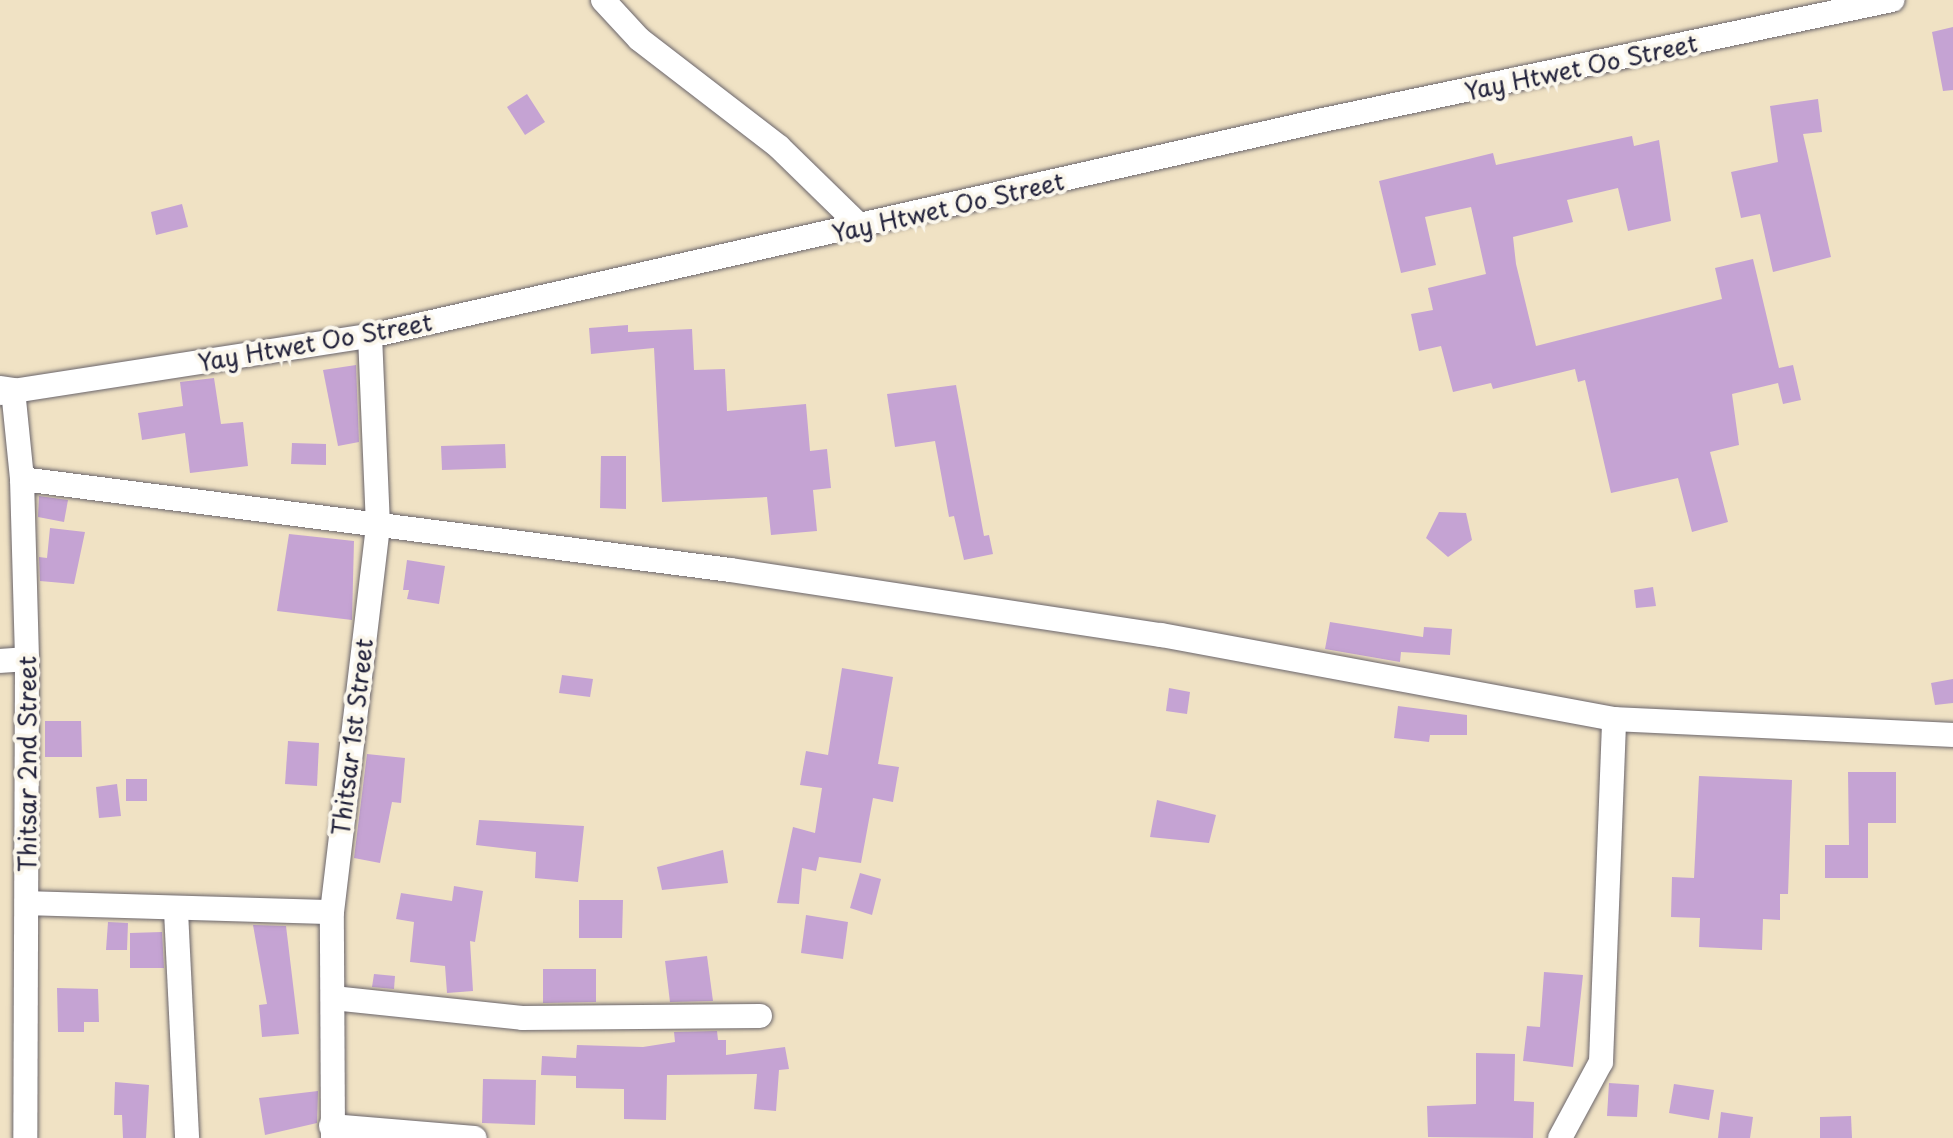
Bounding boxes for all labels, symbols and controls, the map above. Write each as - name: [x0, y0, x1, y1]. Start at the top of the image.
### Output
- street label: Yay Htwet Oo Street: [1462, 28, 1700, 106]
- street label: Yay Htwet Oo Street: [829, 166, 1067, 248]
- street label: Yay Htwet Oo Street: [195, 307, 435, 377]
- street label: Thitsar 1st Street: [325, 635, 379, 839]
- street label: Thitsar 2nd Street: [13, 656, 41, 872]

